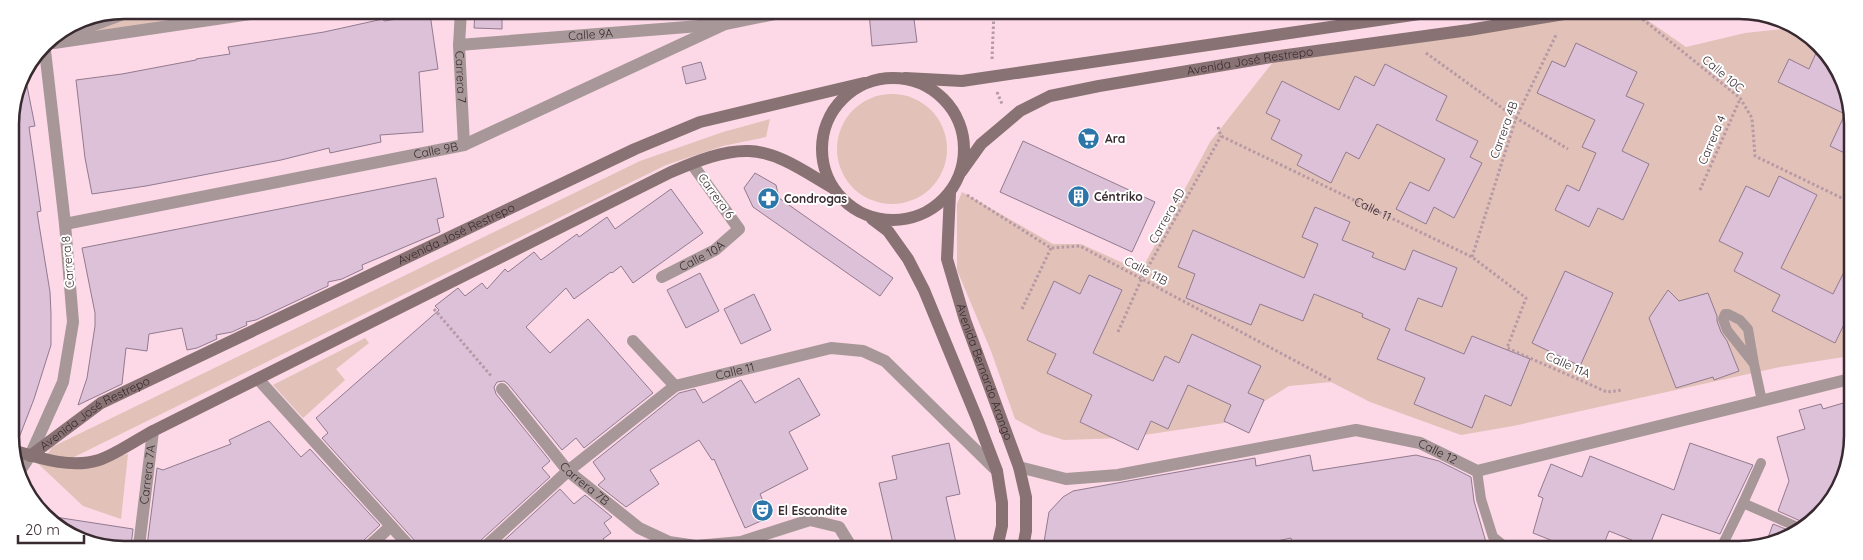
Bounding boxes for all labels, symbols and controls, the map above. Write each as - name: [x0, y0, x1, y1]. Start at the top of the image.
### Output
- street label: Calle 9A: [567, 25, 614, 43]
- street label: Avenida José Restrepo: [1185, 43, 1314, 78]
- street label: Carrera 7: [452, 50, 470, 103]
- street label: Calle 10C: [1699, 52, 1747, 96]
- street label: Carrera 4B: [1486, 99, 1521, 161]
- street label: Carrera 4: [1694, 113, 1729, 167]
- supermarket icon: Ara: [1077, 127, 1101, 151]
- place label: Ara: [1105, 131, 1125, 146]
- street label: Calle 9B: [412, 138, 459, 162]
- street label: Carrera 6: [695, 170, 738, 222]
- building icon: Céntriko: [1066, 185, 1090, 209]
- street label: Carrera 4D: [1145, 185, 1188, 246]
- pharmacy icon: Condrogas: [756, 187, 780, 211]
- place label: Céntriko: [1094, 189, 1143, 204]
- place label: Condrogas: [784, 191, 847, 206]
- street label: Calle 11: [1352, 193, 1394, 224]
- street label: Avenida José Restrepo: [395, 199, 517, 268]
- street label: Carrera 8: [58, 235, 77, 289]
- street label: Calle 10A: [676, 237, 728, 274]
- street label: Calle 11B: [1122, 253, 1171, 288]
- street label: Avenida Bernardo Arango: [954, 302, 1016, 442]
- street label: Calle 11A: [1544, 348, 1593, 381]
- street label: Calle 11: [714, 359, 756, 383]
- street label: Avenida José Restrepo: [36, 373, 152, 453]
- street label: Calle 12: [1416, 435, 1460, 467]
- street label: Carrera 7A: [136, 444, 158, 505]
- street label: Carrera 7B: [557, 459, 613, 508]
- theatre icon: El Escondite: [750, 499, 774, 523]
- place label: El Escondite: [778, 503, 847, 518]
- scale bar: [18, 512, 84, 544]
- text: 20 m: [25, 520, 60, 539]

